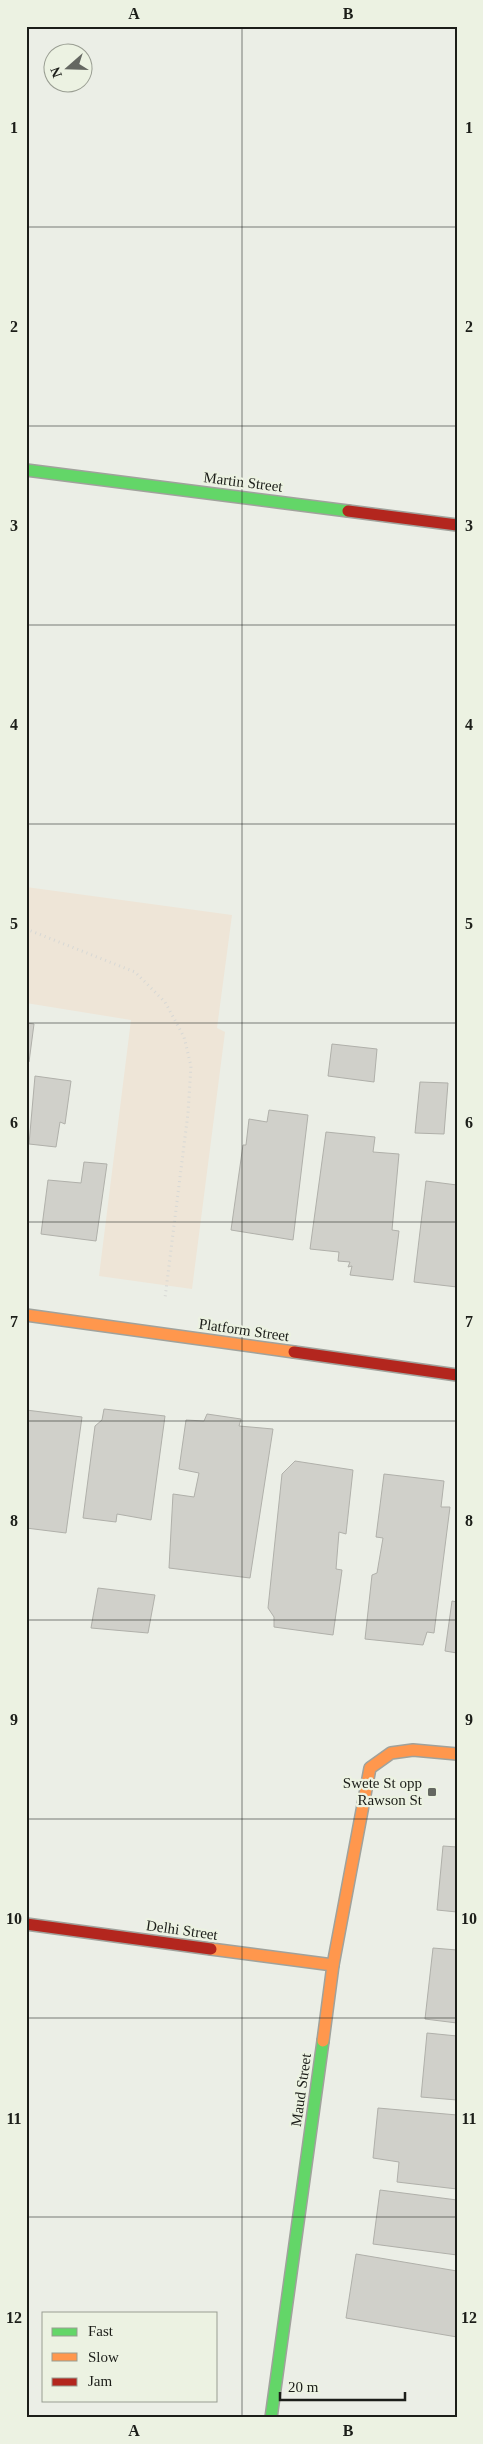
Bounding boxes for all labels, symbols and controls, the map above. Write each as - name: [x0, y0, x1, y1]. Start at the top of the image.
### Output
- text: A: [128, 5, 140, 22]
- text: B: [343, 5, 354, 22]
- north arrow: [42, 42, 92, 92]
- text: N: [47, 65, 65, 80]
- text: 1: [10, 119, 18, 136]
- text: 1: [465, 119, 473, 136]
- text: 2: [10, 318, 18, 335]
- text: 2: [465, 318, 473, 335]
- street label: Martin Street: [203, 469, 284, 495]
- text: 3: [10, 517, 18, 534]
- text: 3: [465, 517, 473, 534]
- text: 4: [10, 716, 18, 733]
- text: 4: [465, 716, 473, 733]
- text: 5: [10, 915, 18, 932]
- text: 5: [465, 915, 473, 932]
- text: 6: [10, 1114, 18, 1131]
- text: 6: [465, 1114, 473, 1131]
- text: 7: [10, 1313, 18, 1330]
- text: 7: [465, 1313, 473, 1330]
- street label: Platform Street: [198, 1316, 291, 1344]
- text: 8: [10, 1512, 18, 1529]
- text: 8: [465, 1512, 473, 1529]
- text: 9: [10, 1711, 18, 1728]
- text: 9: [465, 1711, 473, 1728]
- place label: Swete St opp Rawson St: [343, 1775, 423, 1808]
- marker: Swete St opp Rawson St: [426, 1786, 438, 1798]
- text: 10: [6, 1910, 22, 1927]
- text: 10: [461, 1910, 477, 1927]
- street label: Delhi Street: [145, 1917, 220, 1943]
- street label: Maud Street: [288, 2052, 314, 2128]
- text: 11: [6, 2110, 22, 2127]
- text: 11: [461, 2110, 477, 2127]
- text: 12: [6, 2309, 22, 2326]
- text: 12: [461, 2309, 477, 2326]
- legend: [42, 2312, 218, 2402]
- text: Fast: [88, 2323, 114, 2339]
- text: Slow: [88, 2349, 119, 2365]
- scale bar: [280, 2369, 406, 2401]
- text: Jam: [88, 2373, 112, 2389]
- text: 20 m: [288, 2379, 319, 2395]
- text: A: [128, 2422, 140, 2439]
- text: B: [343, 2422, 354, 2439]

